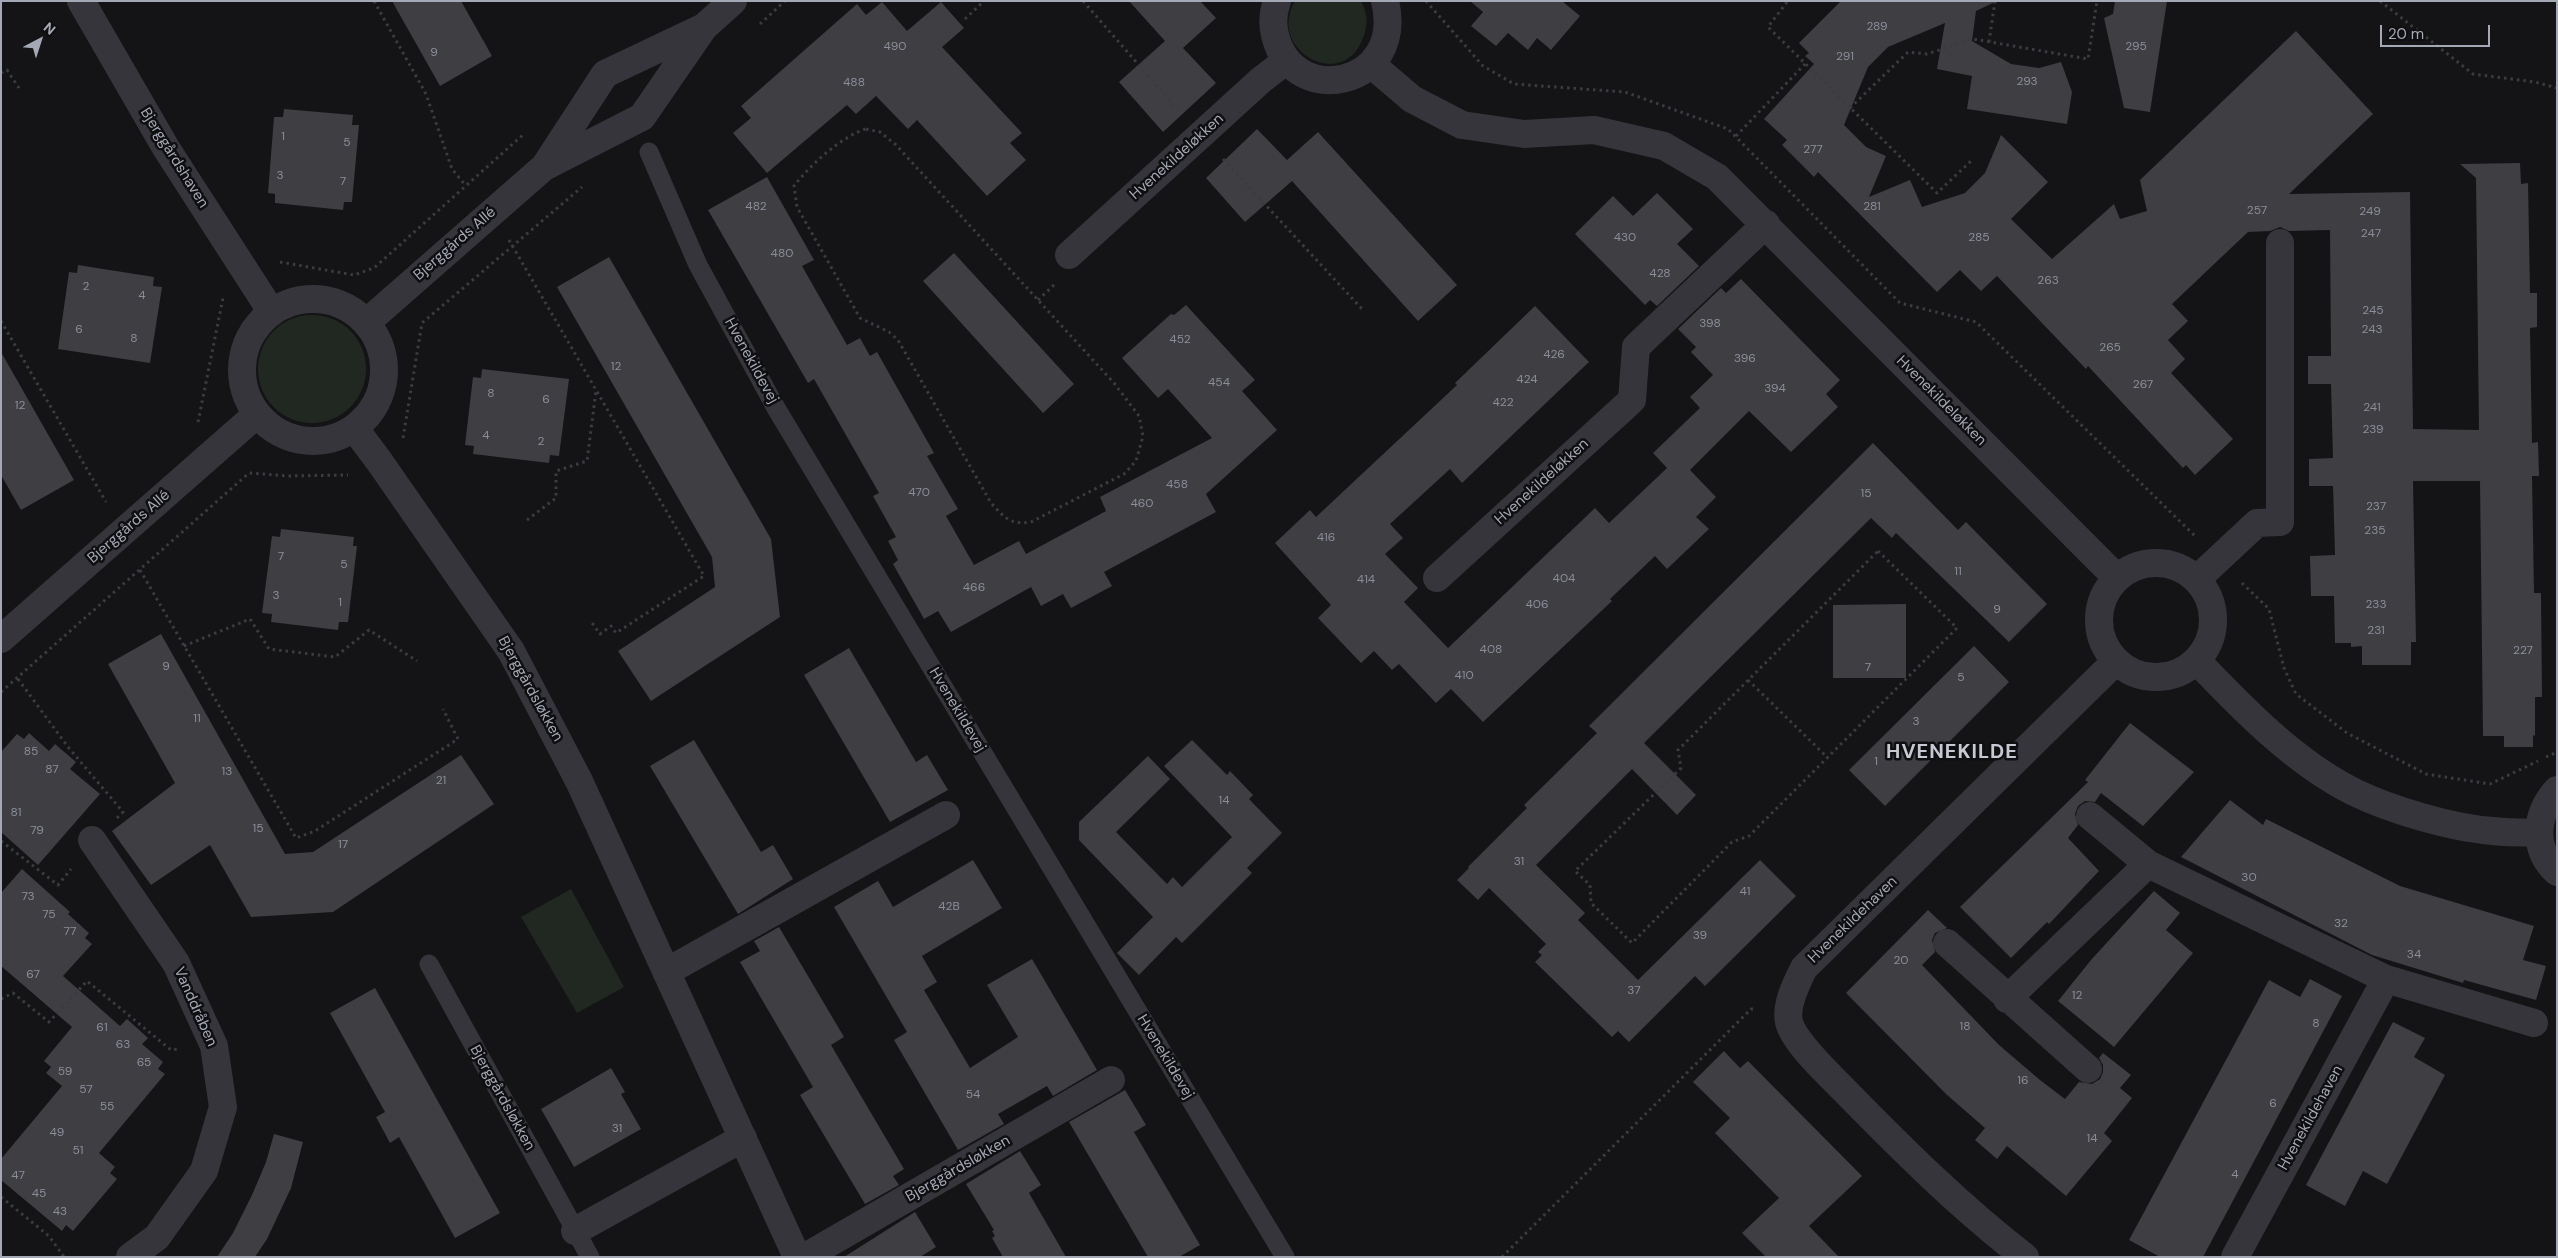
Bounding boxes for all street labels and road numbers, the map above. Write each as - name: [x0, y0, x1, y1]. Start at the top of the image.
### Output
- street label: Bjerggårdshaven: [136, 105, 212, 211]
- street label: Hvenekildeløkken: [1126, 110, 1228, 204]
- street label: Bjerggårds Allé: [410, 203, 500, 285]
- street label: Hvenekildevej: [720, 315, 782, 407]
- street label: Hvenekildeløkken: [1892, 352, 1990, 450]
- street label: Hvenekildeløkken: [1491, 435, 1593, 529]
- street label: Bjerggårds Allé: [84, 486, 174, 568]
- street label: Bjerggårdsløkken: [494, 633, 566, 745]
- street label: Hvenekildevej: [925, 665, 989, 755]
- street label: Hvenekildehaven: [1805, 873, 1901, 967]
- street label: Vanddråben: [169, 965, 221, 1049]
- street label: Hvenekildevej: [1133, 1012, 1197, 1102]
- street label: Bjerggårdsløkken: [466, 1042, 538, 1154]
- street label: Hvenekildehaven: [2275, 1062, 2347, 1174]
- street label: Bjerggårdsløkken: [903, 1132, 1013, 1206]

